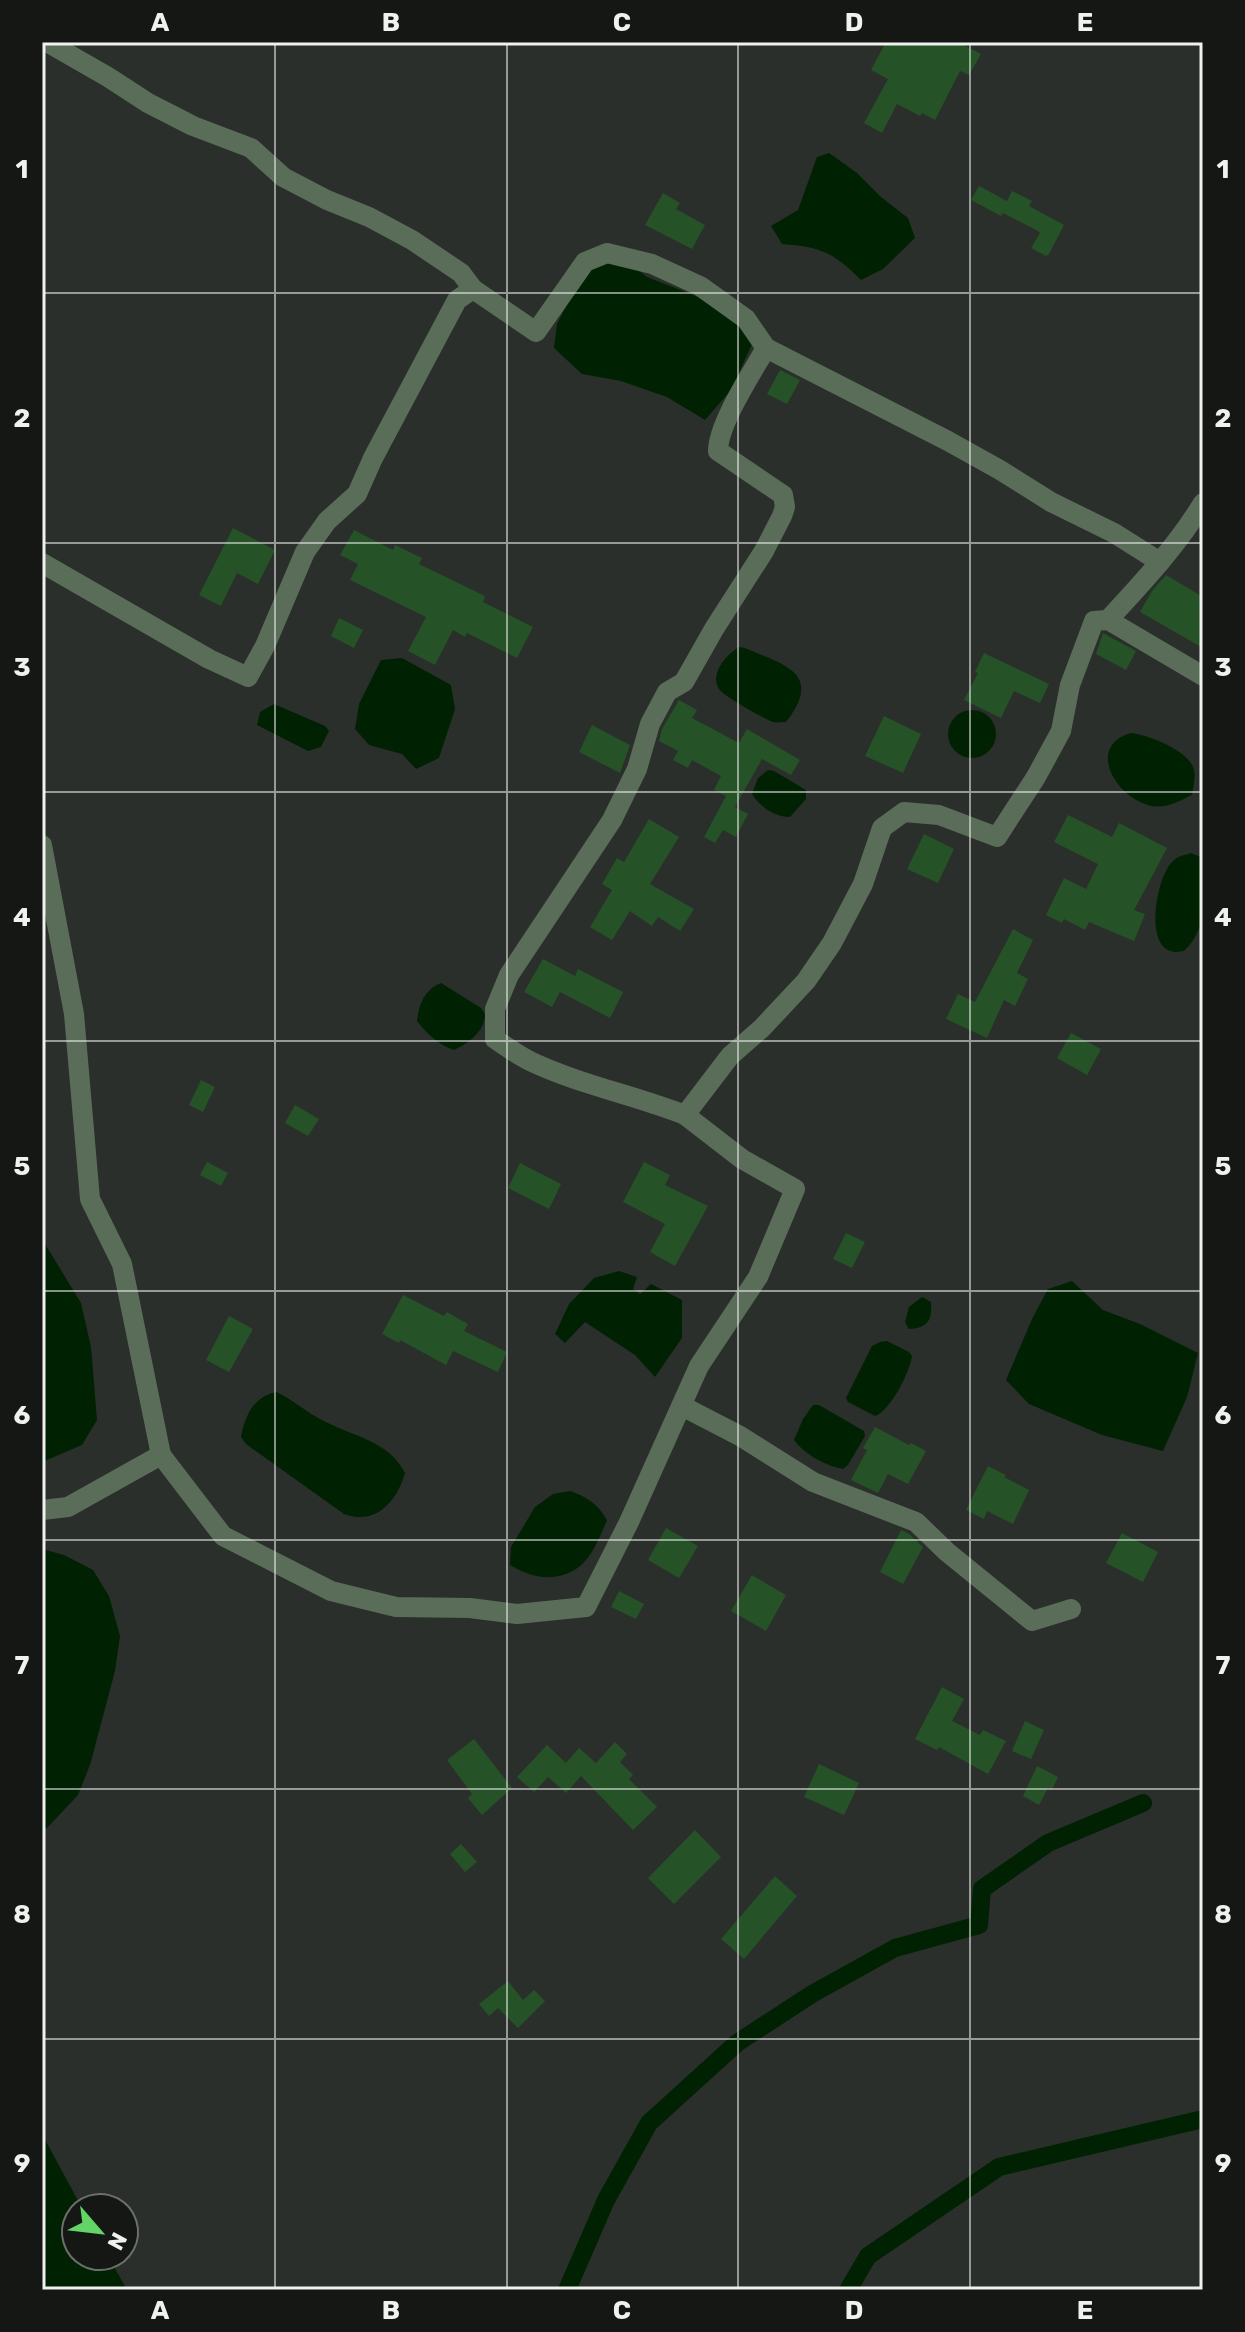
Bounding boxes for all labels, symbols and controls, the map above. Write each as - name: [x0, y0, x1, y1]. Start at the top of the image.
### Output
- text: A: [151, 7, 170, 38]
- text: B: [382, 7, 400, 38]
- text: C: [613, 7, 631, 38]
- text: D: [845, 7, 863, 38]
- text: E: [1077, 7, 1093, 38]
- text: 1: [16, 154, 28, 185]
- text: 1: [1217, 154, 1229, 185]
- text: 2: [14, 403, 30, 434]
- text: 2: [1215, 403, 1231, 434]
- text: 3: [13, 652, 31, 683]
- text: 3: [1214, 652, 1232, 683]
- text: 4: [13, 902, 31, 933]
- text: 4: [1214, 902, 1232, 933]
- text: 5: [14, 1151, 30, 1182]
- text: 5: [1215, 1151, 1231, 1182]
- text: 6: [14, 1400, 31, 1431]
- text: 6: [1215, 1400, 1232, 1431]
- text: 7: [15, 1650, 30, 1681]
- text: 7: [1216, 1650, 1231, 1681]
- text: 8: [13, 1899, 31, 1930]
- text: 8: [1214, 1899, 1232, 1930]
- text: 9: [14, 2148, 30, 2179]
- text: 9: [1215, 2148, 1231, 2179]
- north arrow: [60, 2192, 140, 2272]
- text: N: [102, 2228, 133, 2254]
- text: A: [151, 2295, 170, 2326]
- text: B: [382, 2295, 400, 2326]
- text: C: [613, 2295, 631, 2326]
- text: D: [845, 2295, 863, 2326]
- text: E: [1077, 2295, 1093, 2326]

